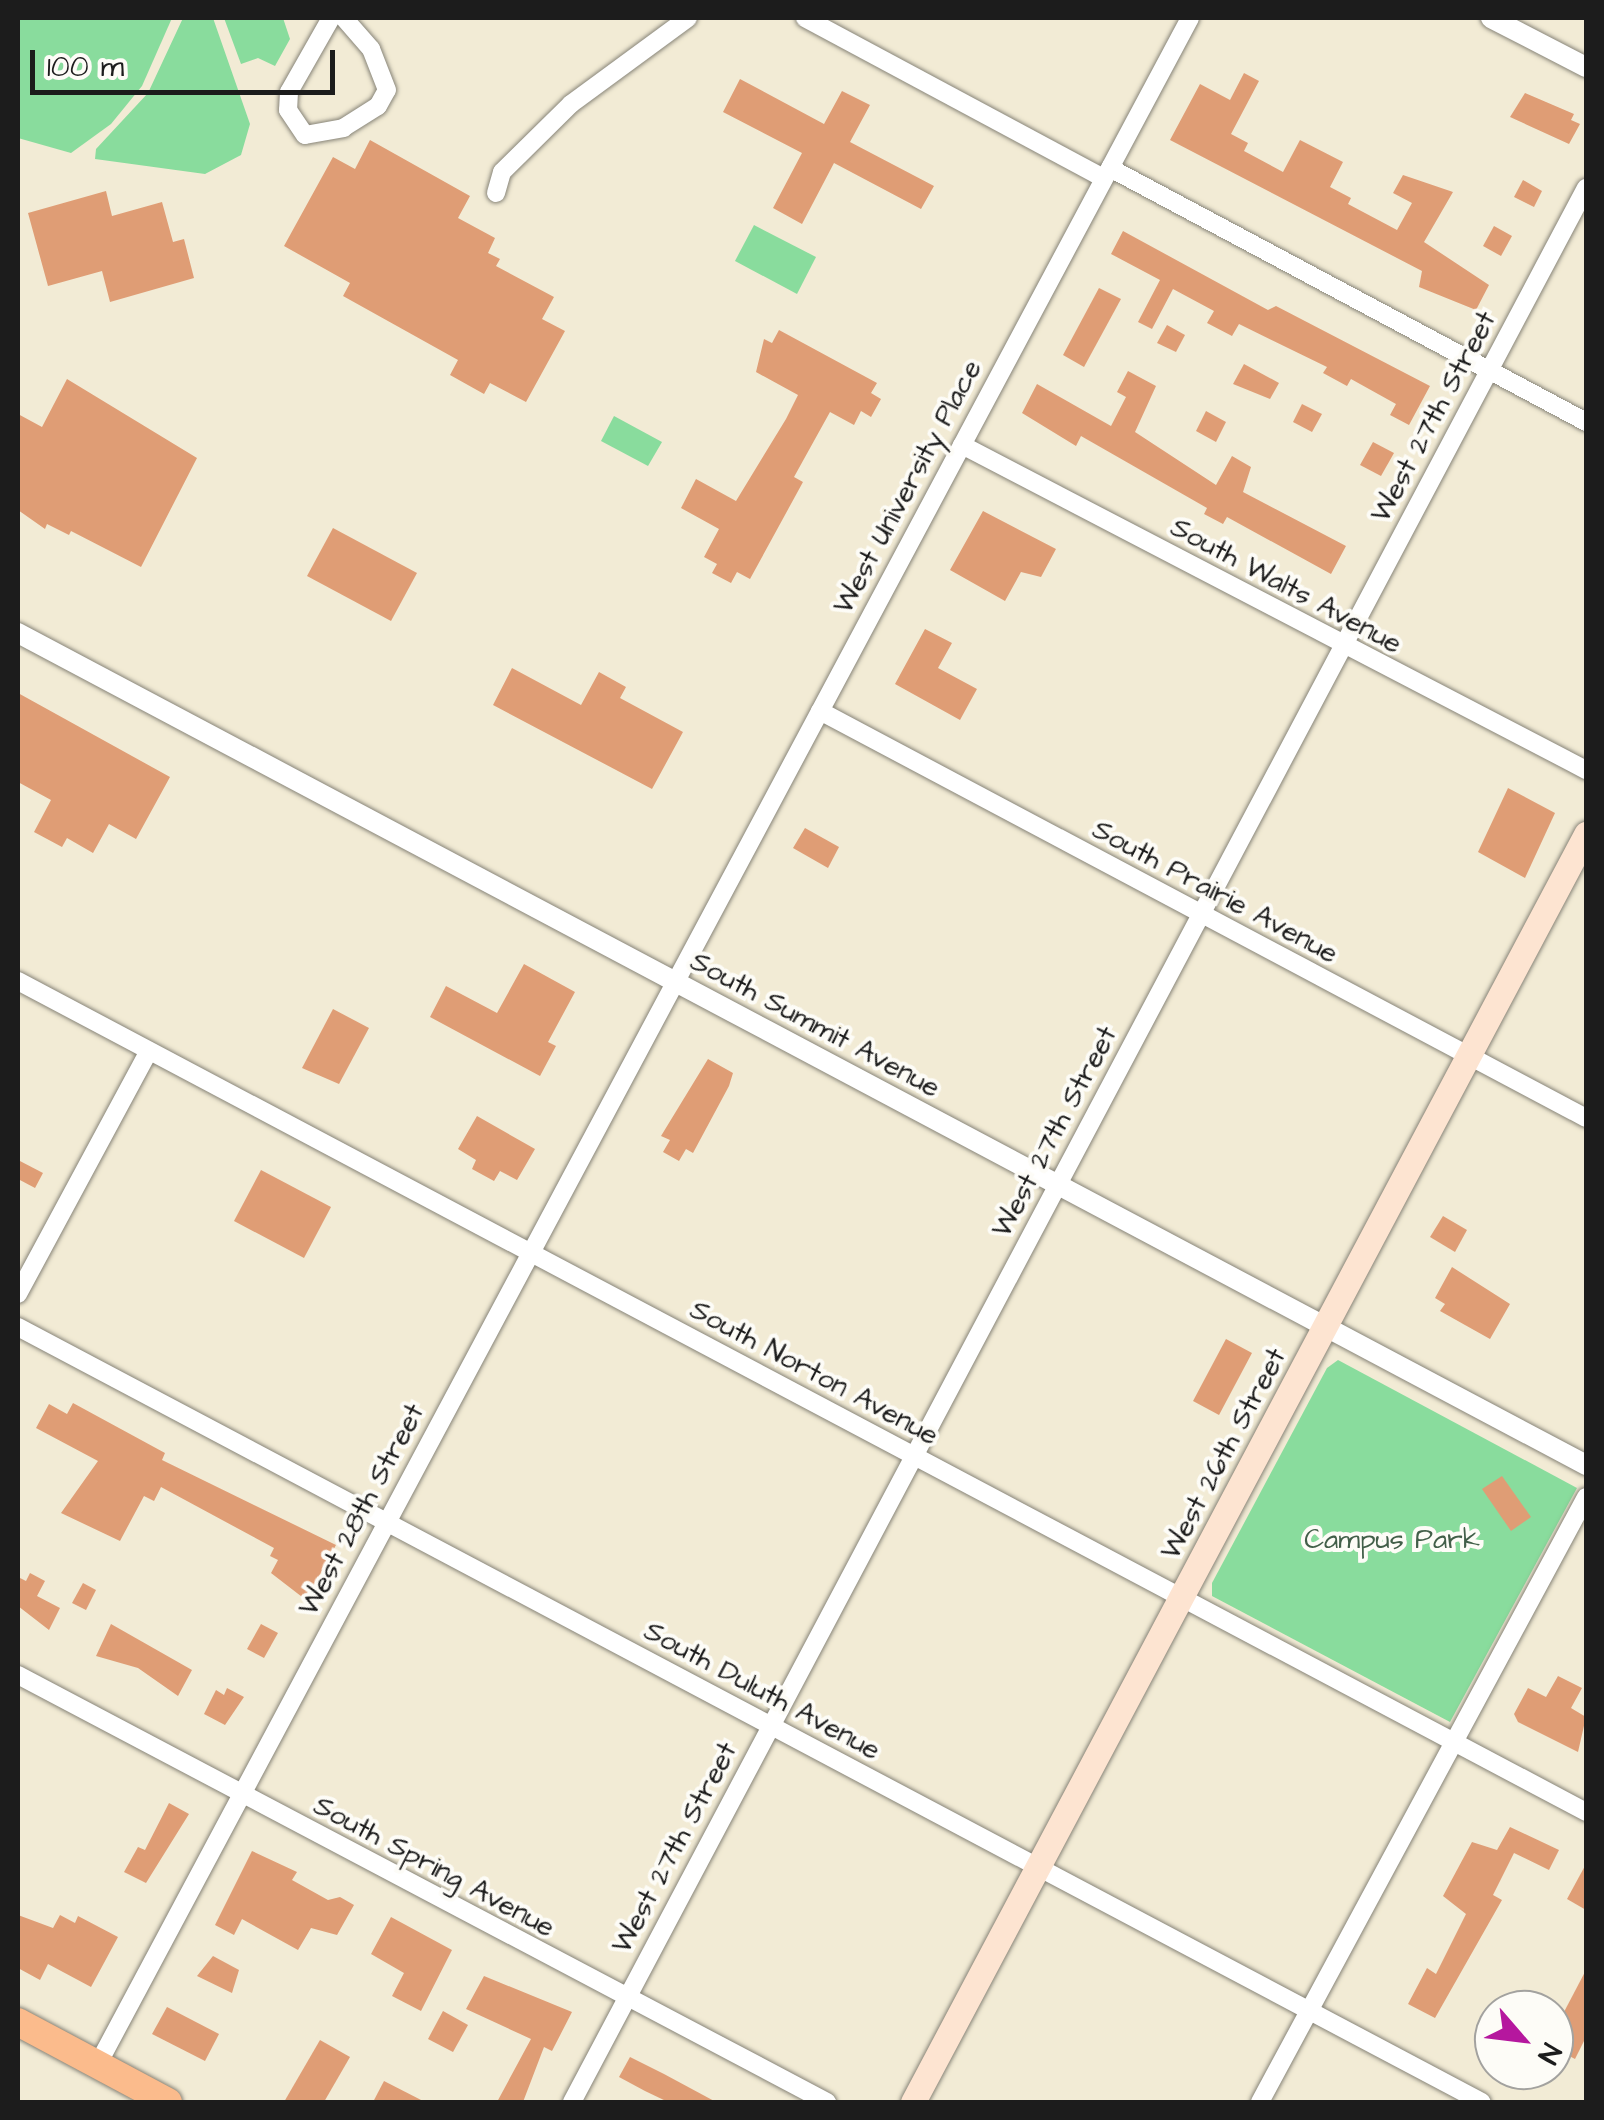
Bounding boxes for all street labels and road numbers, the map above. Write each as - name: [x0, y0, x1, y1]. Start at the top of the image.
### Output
- street label: West 27th Street: [1364, 306, 1504, 528]
- street label: West University Place: [827, 354, 989, 620]
- street label: South Walts Avenue: [1165, 511, 1407, 661]
- street label: South Prairie Avenue: [1087, 813, 1343, 971]
- street label: South Summit Avenue: [684, 945, 946, 1105]
- street label: West 27th Street: [985, 1021, 1125, 1243]
- street label: South Norton Avenue: [684, 1293, 944, 1453]
- street label: West 26th Street: [1154, 1343, 1294, 1565]
- street label: West 28th Street: [292, 1398, 432, 1622]
- street label: South Duluth Avenue: [638, 1614, 886, 1768]
- street label: West 27th Street: [605, 1737, 745, 1959]
- street label: South Spring Avenue: [308, 1789, 560, 1945]

